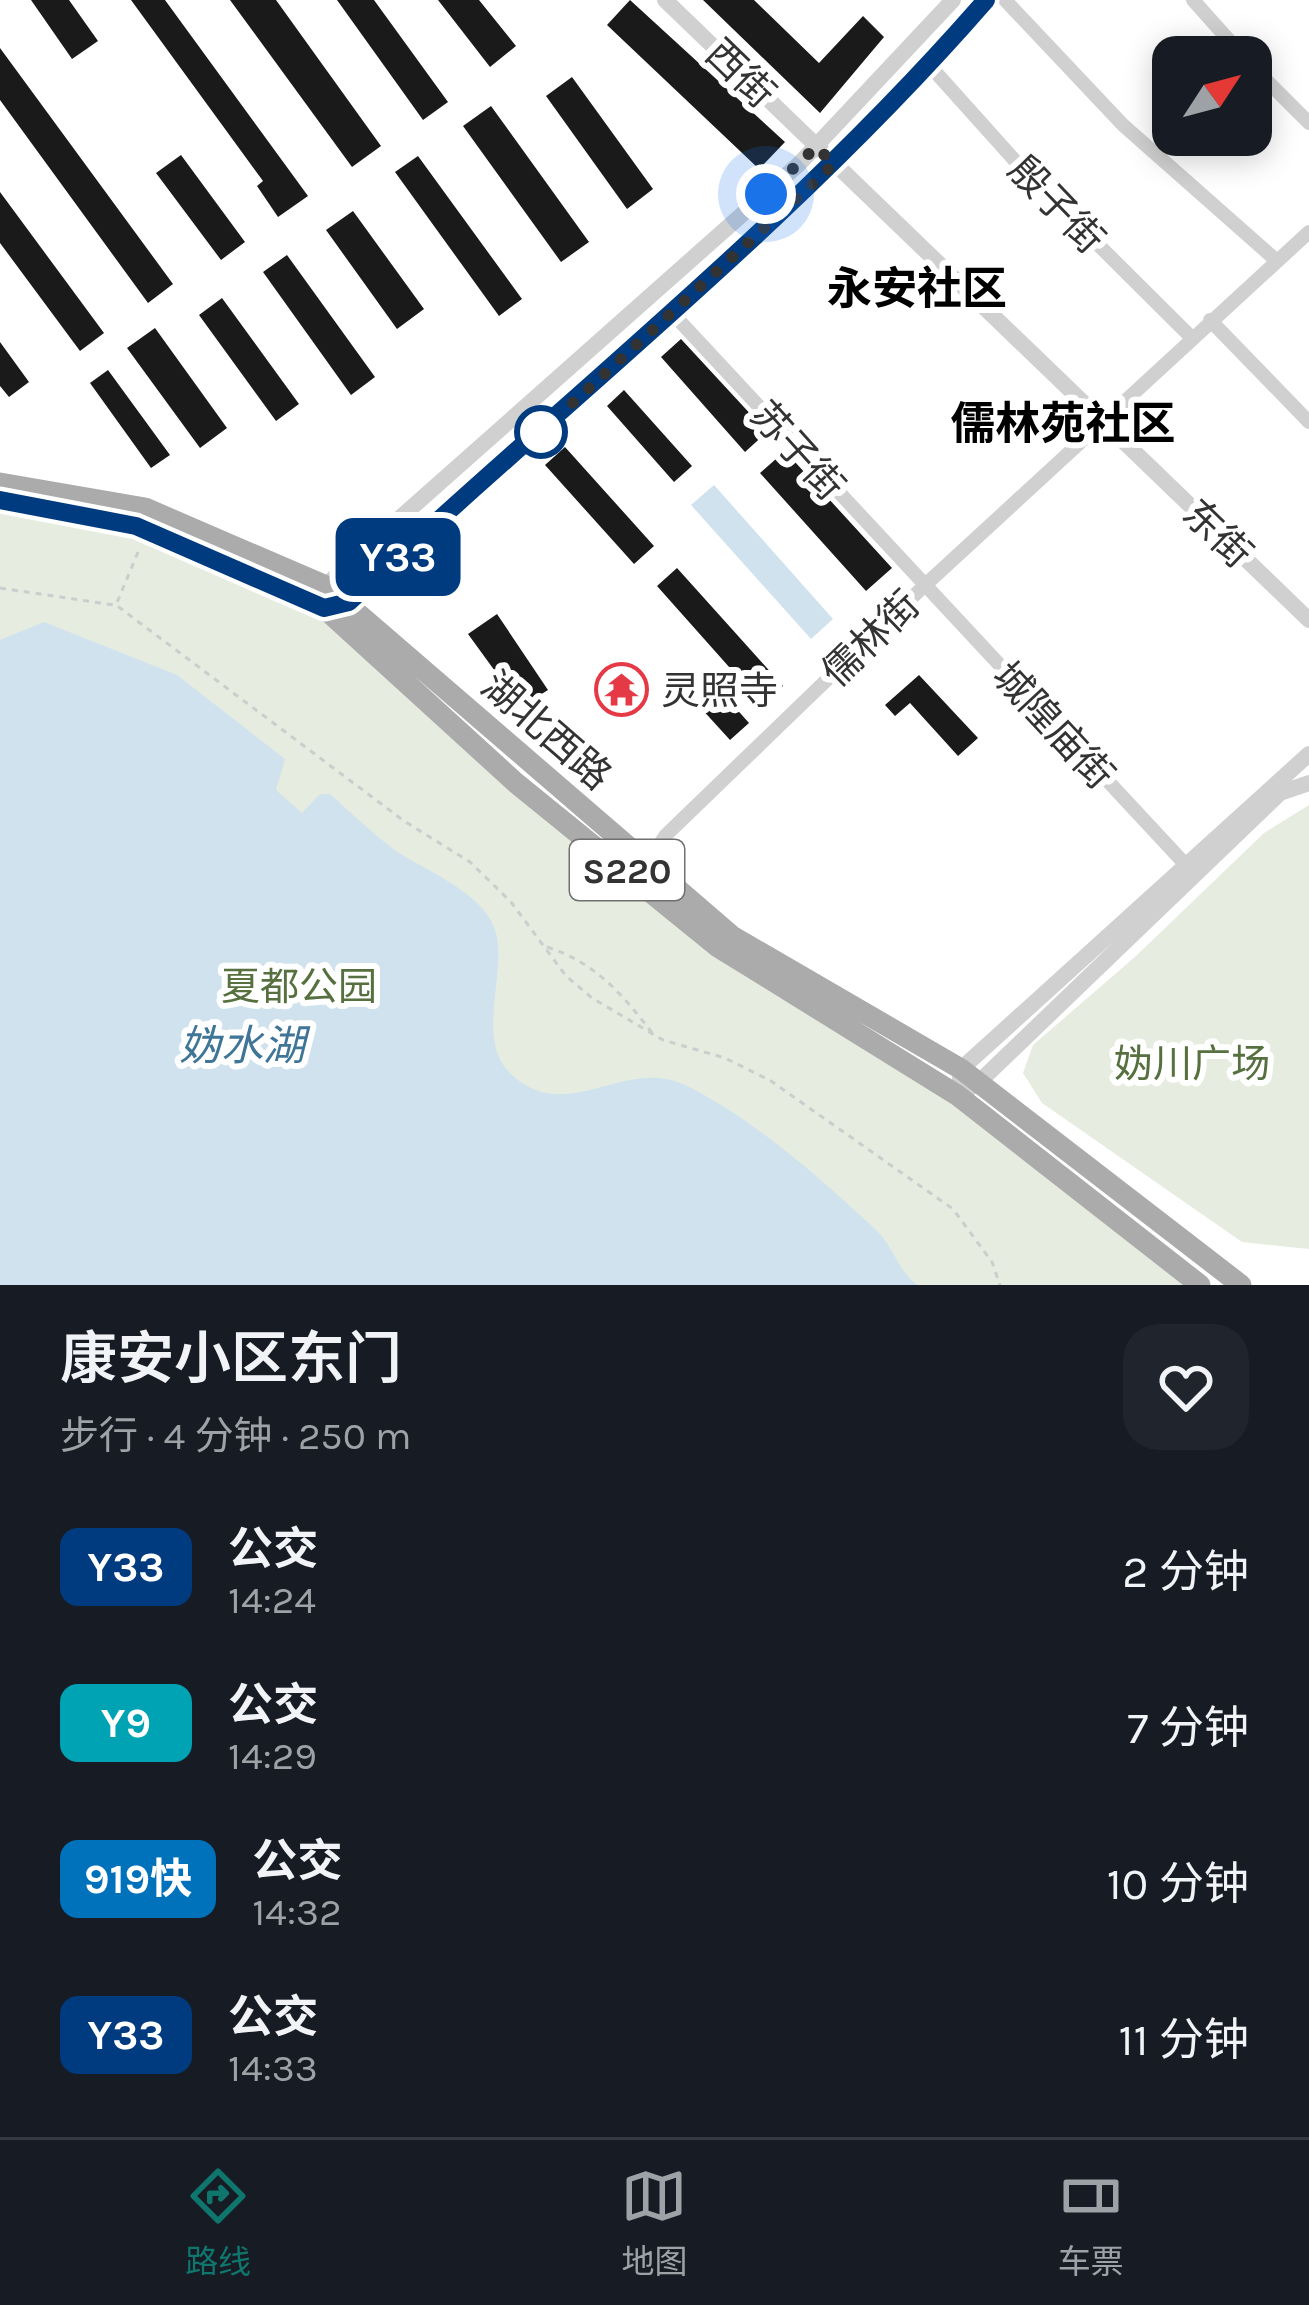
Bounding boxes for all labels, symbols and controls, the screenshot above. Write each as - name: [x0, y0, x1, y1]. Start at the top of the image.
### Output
- street label: 西街: [696, 30, 784, 117]
- north arrow: [1152, 36, 1272, 156]
- map controls: [1152, 36, 1272, 156]
- street label: 殷子街: [999, 147, 1113, 263]
- your location: [736, 164, 796, 224]
- district label: 永安社区: [827, 263, 1007, 315]
- street label: 苏子街: [741, 392, 853, 510]
- district label: 儒林苑社区: [950, 398, 1176, 450]
- unlabelled marker: [516, 407, 566, 457]
- street label: 东街: [1173, 490, 1261, 577]
- line badge: Y33: [329, 518, 467, 596]
- text: Y33: [360, 532, 436, 582]
- street label: 儒林街: [813, 582, 929, 696]
- street label: 城隍庙街: [983, 653, 1123, 798]
- street label: 湖北西路: [472, 662, 620, 799]
- temple icon: 灵照寺: [594, 662, 650, 718]
- place label: 灵照寺: [661, 668, 778, 714]
- road number: S220: [570, 840, 684, 900]
- park label: 夏都公园: [221, 964, 377, 1010]
- water label: 妫水湖: [179, 1021, 311, 1071]
- park label: 妫川广场: [1114, 1041, 1270, 1087]
- button: heart: [1123, 1324, 1249, 1450]
- text: 康安小区东门: [60, 1326, 402, 1392]
- text: 步行 · 4 分钟 · 250 m: [60, 1413, 412, 1459]
- text: 公交: [228, 1523, 318, 1575]
- text: Y33: [88, 1542, 164, 1592]
- text: 2 分钟: [1122, 1546, 1249, 1598]
- text: 14:24: [228, 1577, 316, 1623]
- text: 公交: [228, 1679, 318, 1731]
- text: Y9: [101, 1698, 151, 1748]
- text: 7 分钟: [1127, 1702, 1249, 1754]
- text: 14:29: [228, 1733, 317, 1779]
- text: 公交: [252, 1835, 342, 1887]
- text: 919快: [84, 1854, 192, 1904]
- text: 10 分钟: [1107, 1858, 1249, 1910]
- text: 14:32: [252, 1889, 342, 1935]
- text: 公交: [228, 1991, 318, 2043]
- text: Y33: [88, 2010, 164, 2060]
- text: 11 分钟: [1119, 2014, 1249, 2066]
- text: 14:33: [228, 2045, 318, 2091]
- tab: 路线: [185, 2163, 251, 2283]
- tab: 地图: [621, 2163, 687, 2283]
- tab: 车票: [1058, 2163, 1124, 2283]

